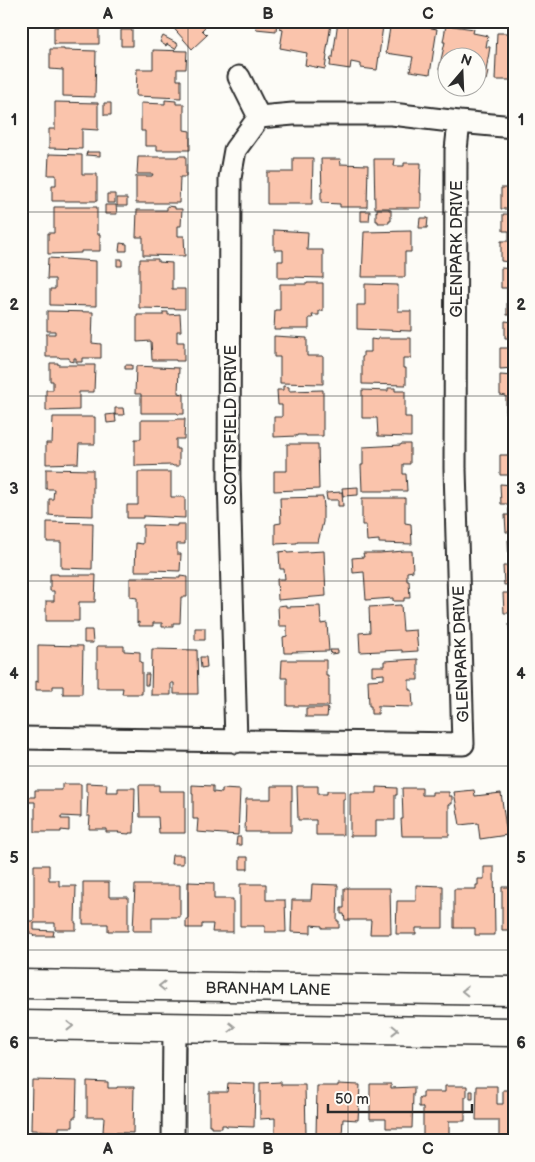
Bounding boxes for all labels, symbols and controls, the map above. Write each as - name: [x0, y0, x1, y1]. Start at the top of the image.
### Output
- text: A: [102, 5, 113, 24]
- text: B: [262, 5, 274, 24]
- text: C: [422, 5, 434, 24]
- north arrow: [438, 48, 488, 98]
- text: N: [458, 50, 474, 70]
- text: 1: [11, 111, 17, 130]
- text: 1: [518, 111, 524, 130]
- street label: GLENPARK DRIVE: [448, 181, 467, 318]
- text: 2: [9, 296, 19, 315]
- text: 2: [516, 296, 526, 315]
- street label: SCOTTSFIELD DRIVE: [222, 345, 241, 505]
- text: 3: [9, 480, 19, 499]
- text: 3: [516, 480, 526, 499]
- street label: GLENPARK DRIVE: [450, 585, 473, 723]
- text: 4: [9, 665, 19, 684]
- text: 4: [516, 665, 526, 684]
- text: 5: [9, 849, 19, 868]
- text: 5: [516, 849, 526, 868]
- street label: BRANHAM LANE: [205, 979, 331, 1000]
- one-way arrow: [157, 981, 165, 991]
- one-way arrow: [461, 986, 468, 996]
- one-way arrow: [66, 1021, 74, 1031]
- one-way arrow: [229, 1022, 237, 1033]
- one-way arrow: [392, 1025, 399, 1035]
- text: 6: [9, 1034, 19, 1053]
- text: 6: [516, 1034, 526, 1053]
- scale bar: [328, 1082, 471, 1114]
- text: 50 m: [335, 1090, 369, 1109]
- text: A: [102, 1140, 113, 1159]
- text: B: [262, 1140, 274, 1159]
- text: C: [422, 1140, 434, 1159]

